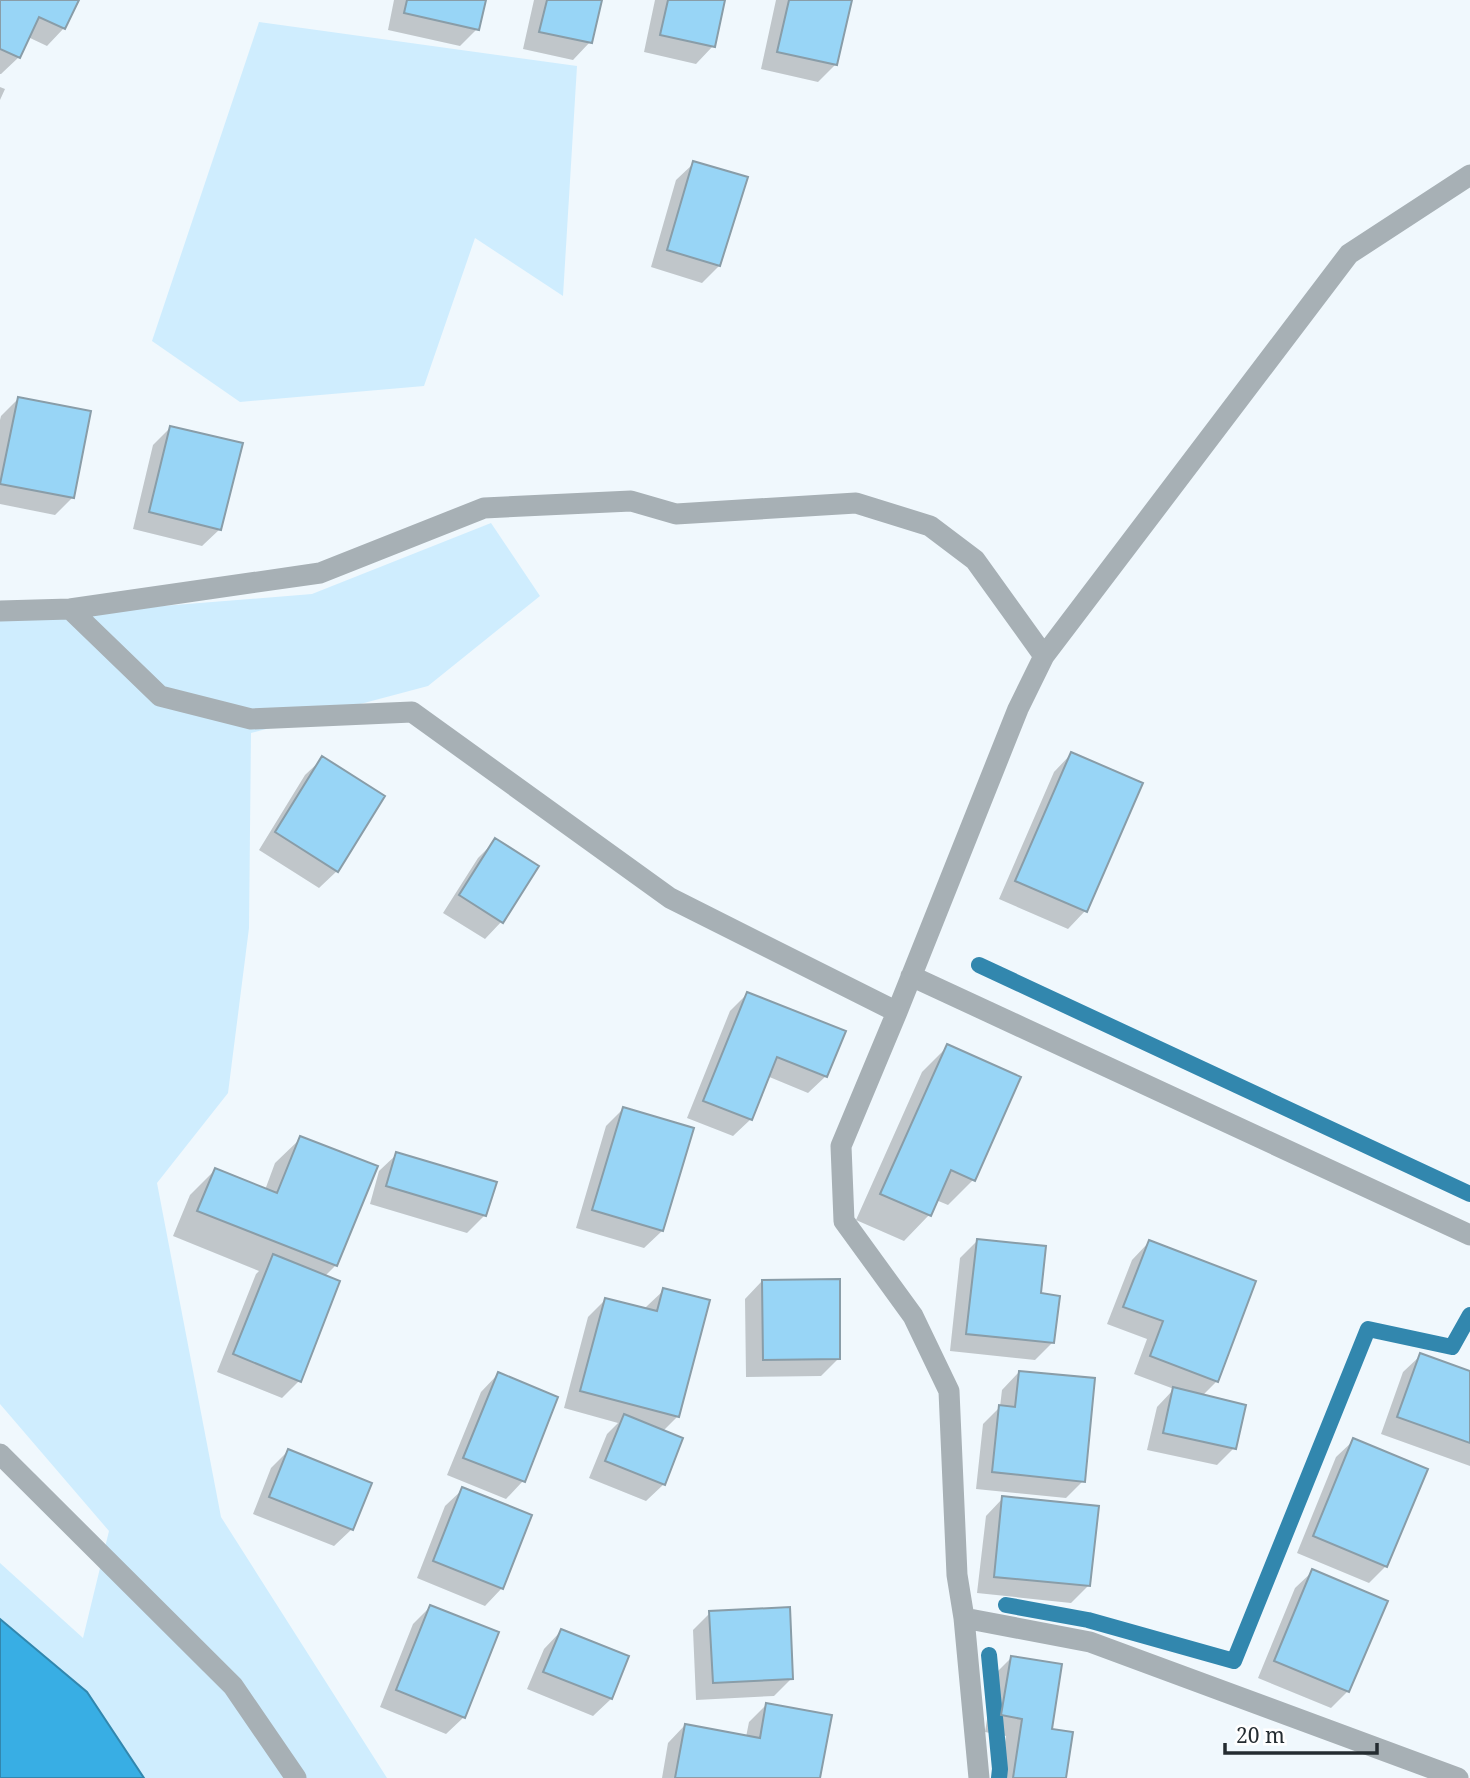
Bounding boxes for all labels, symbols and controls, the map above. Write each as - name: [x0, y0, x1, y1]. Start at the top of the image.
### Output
- scale bar: [1225, 1712, 1377, 1756]
- text: 20 m: [1236, 1721, 1285, 1749]

